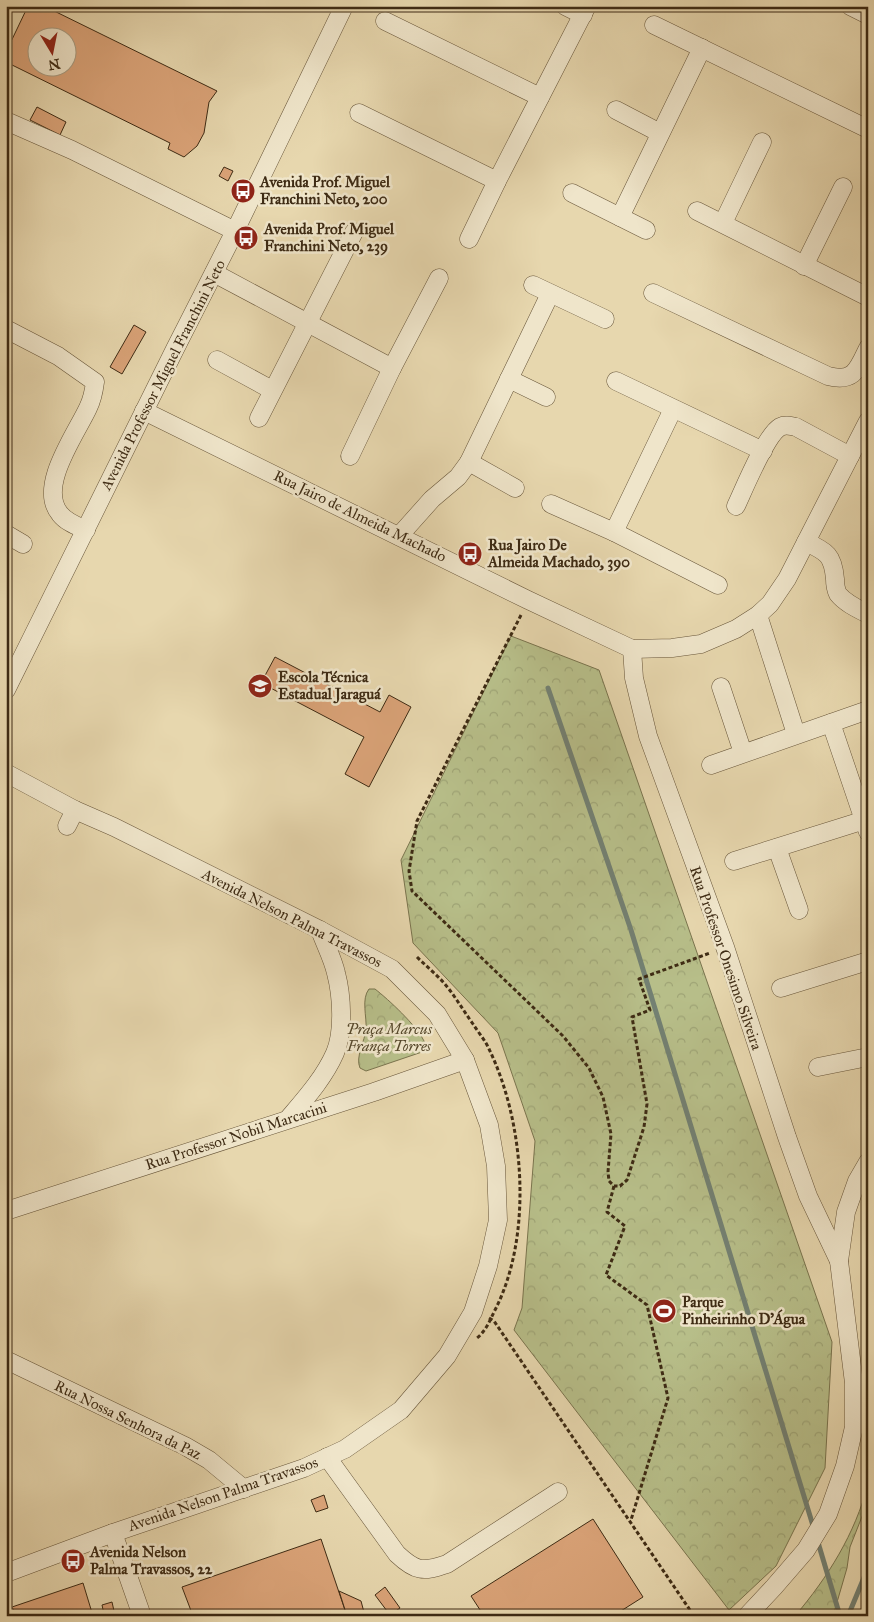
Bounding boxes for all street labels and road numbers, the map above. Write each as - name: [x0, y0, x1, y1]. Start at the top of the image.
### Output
- street label: Avenida Professor Miguel Franchini Neto: [96, 257, 229, 494]
- street label: Rua Jairo de Almeida Machado: [270, 466, 449, 567]
- street label: Avenida Nelson Palma Travassos: [198, 864, 385, 971]
- street label: Rua Professor Onesimo Silveira: [686, 864, 766, 1053]
- street label: Rua Professor Nobil Marcacini: [143, 1098, 329, 1174]
- street label: Rua Nossa Senhora da Paz: [52, 1377, 205, 1463]
- street label: Avenida Nelson Palma Travassos: [125, 1453, 320, 1535]

